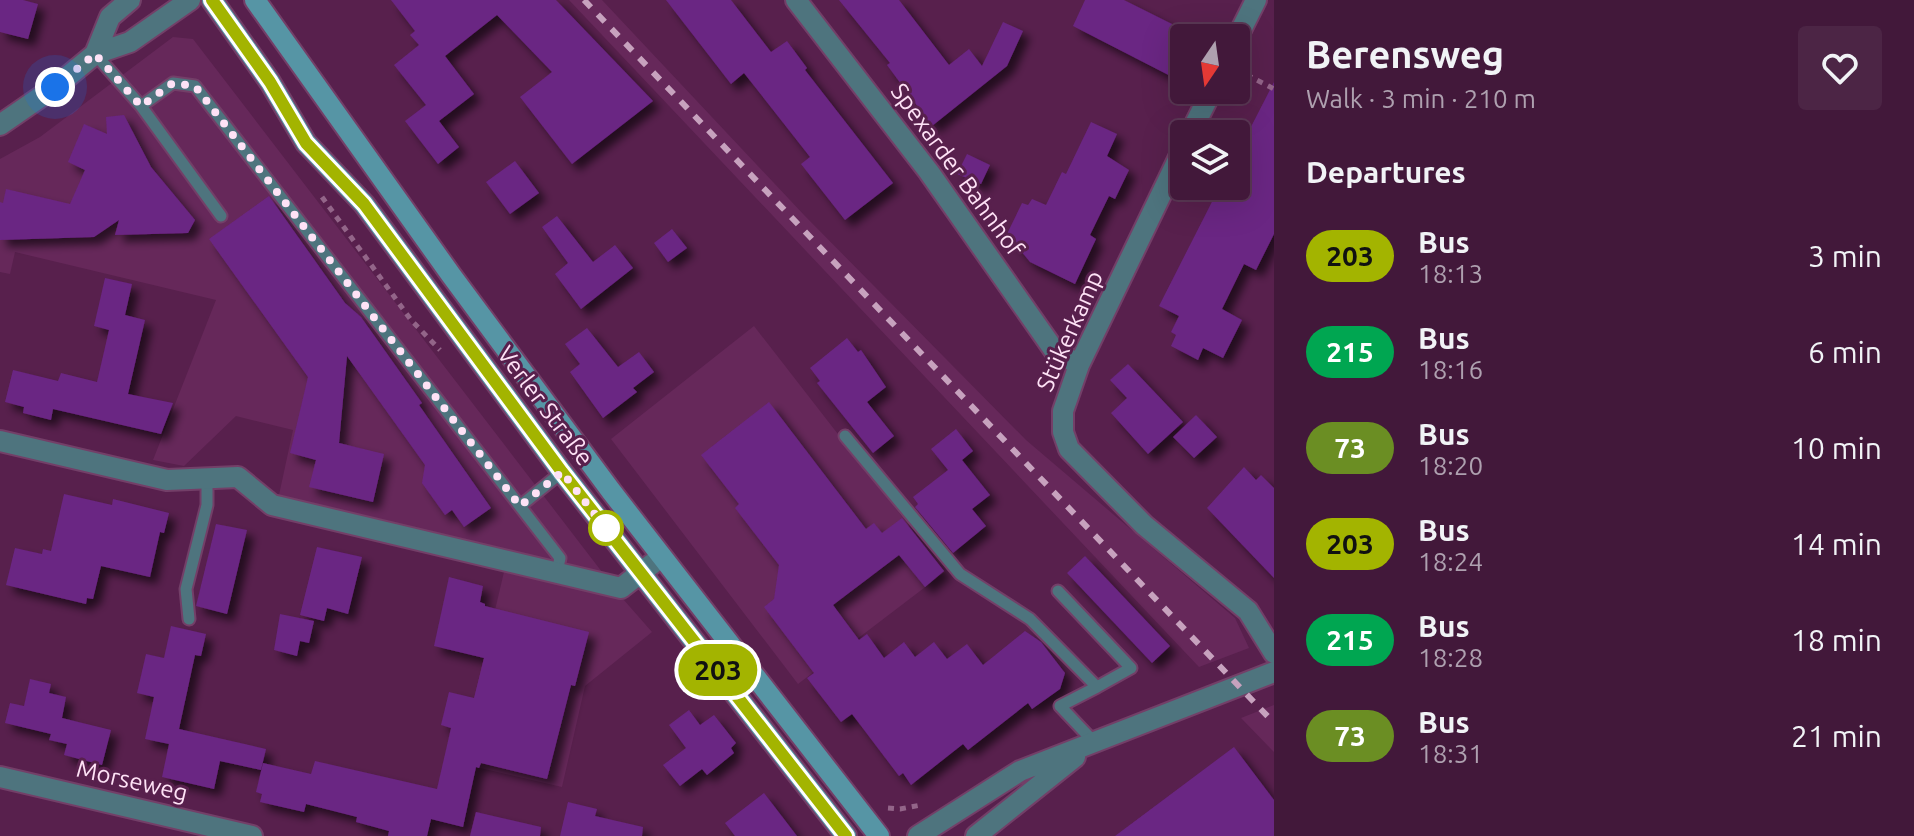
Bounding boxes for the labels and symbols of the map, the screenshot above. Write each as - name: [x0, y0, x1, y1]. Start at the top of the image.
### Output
- north arrow: [1170, 24, 1250, 104]
- your location: [35, 67, 75, 107]
- street label: Spexarder Bahnhof: [886, 78, 1030, 262]
- street label: Stükerkamp: [1031, 266, 1108, 395]
- street label: Verler Straße: [492, 341, 599, 471]
- unlabelled marker: [589, 511, 623, 545]
- line badge: 203: [672, 644, 764, 696]
- street label: Morseweg: [74, 755, 190, 806]

